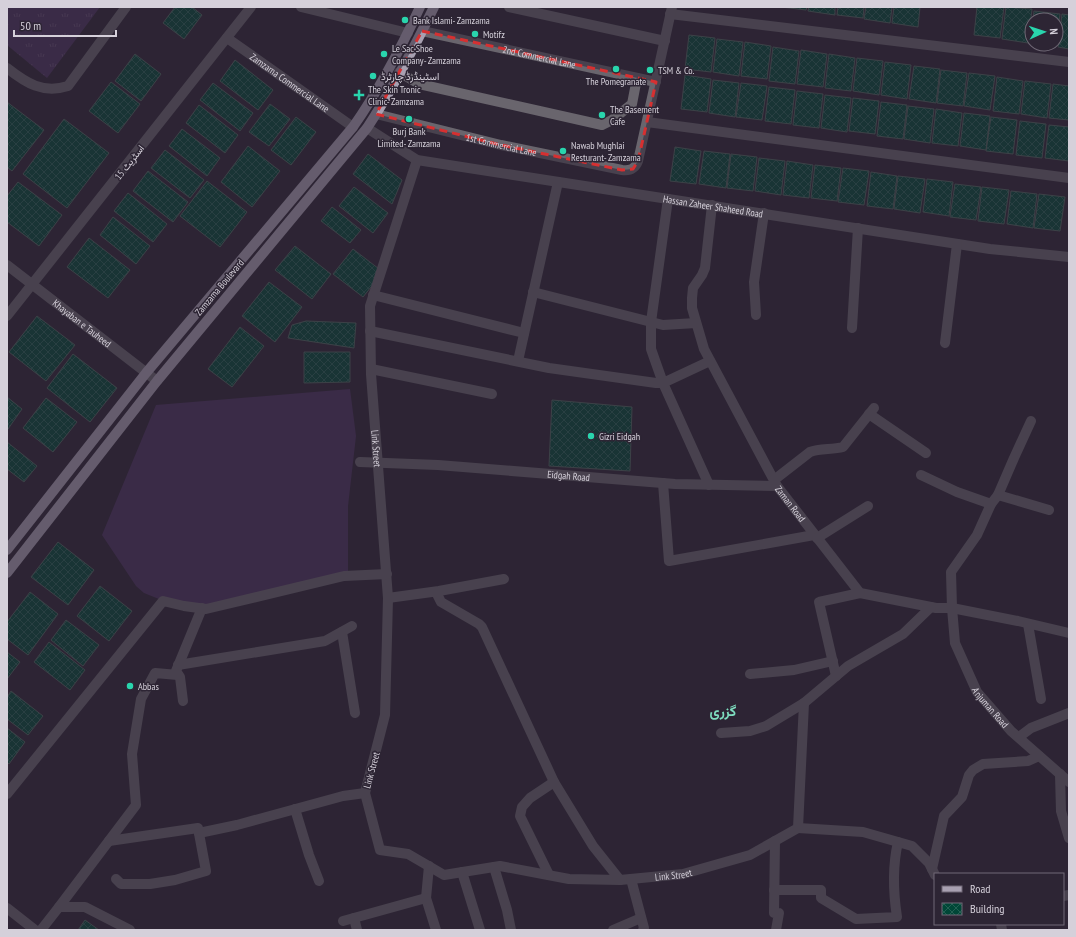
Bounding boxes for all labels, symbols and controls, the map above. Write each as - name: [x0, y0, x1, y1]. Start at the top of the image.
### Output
- scale bar: [14, 12, 116, 38]
- north arrow: [1024, 12, 1064, 52]
- place label: Bank Islami- Zamzama: [413, 14, 490, 27]
- marker: Bank Islami- Zamzama: [400, 15, 410, 25]
- text: 50 m: [20, 18, 41, 33]
- place label: Motifz: [483, 28, 505, 41]
- text: N: [1047, 28, 1061, 35]
- marker: Motifz: [470, 29, 480, 39]
- place label: Le Sac Shoe Company- Zamzama: [392, 42, 461, 67]
- street label: 2nd Commercial Lane: [501, 43, 577, 71]
- marker: Le Sac Shoe Company- Zamzama: [379, 49, 389, 59]
- street label: Zamzama Commercial Lane: [247, 50, 332, 115]
- marker: The Pomegranate: [611, 64, 621, 74]
- place label: TSM & Co.: [658, 64, 695, 77]
- marker: TSM & Co.: [645, 65, 655, 75]
- place label: اسٹینڈرڈ چارٹرڈ: [381, 70, 439, 84]
- marker: اسٹینڈرڈ چارٹرڈ: [368, 71, 378, 81]
- place label: The Pomegranate: [586, 75, 646, 88]
- place label: The Skin Tronic Clinic- Zamzama: [368, 83, 424, 108]
- marker: The Skin Tronic Clinic- Zamzama: [353, 89, 365, 101]
- place label: The Basement Cafe: [610, 103, 659, 128]
- marker: The Basement Cafe: [597, 110, 607, 120]
- marker: Burj Bank Limited- Zamzama: [404, 114, 414, 124]
- place label: Burj Bank Limited- Zamzama: [377, 125, 441, 150]
- street label: 1st Commercial Lane: [465, 131, 538, 159]
- place label: Nawab Mughlai Resturant- Zamzama: [571, 139, 641, 164]
- street label: اسٹریٹ 15: [112, 142, 147, 182]
- marker: Nawab Mughlai Resturant- Zamzama: [558, 146, 568, 156]
- street label: Hassan Zaheer Shaheed Road: [662, 192, 764, 221]
- street label: Zamzama Boulevard: [192, 256, 247, 318]
- street label: Khayaban e Tauheed: [50, 297, 114, 350]
- street label: Link Street: [368, 429, 384, 468]
- place label: Gizri Eidgah: [599, 430, 640, 443]
- marker: Gizri Eidgah: [586, 431, 596, 441]
- street label: Eidgah Road: [547, 468, 590, 484]
- street label: Zaman Road: [772, 483, 808, 525]
- place label: Abbas: [138, 680, 159, 693]
- marker: Abbas: [125, 681, 135, 691]
- street label: Anjuman Road: [969, 686, 1011, 731]
- district label: گزری: [710, 702, 736, 720]
- street label: Link Street: [360, 750, 383, 790]
- street label: Link Street: [654, 866, 694, 884]
- legend: [934, 873, 1064, 925]
- text: Road: [970, 881, 990, 896]
- text: Building: [970, 901, 1005, 916]

